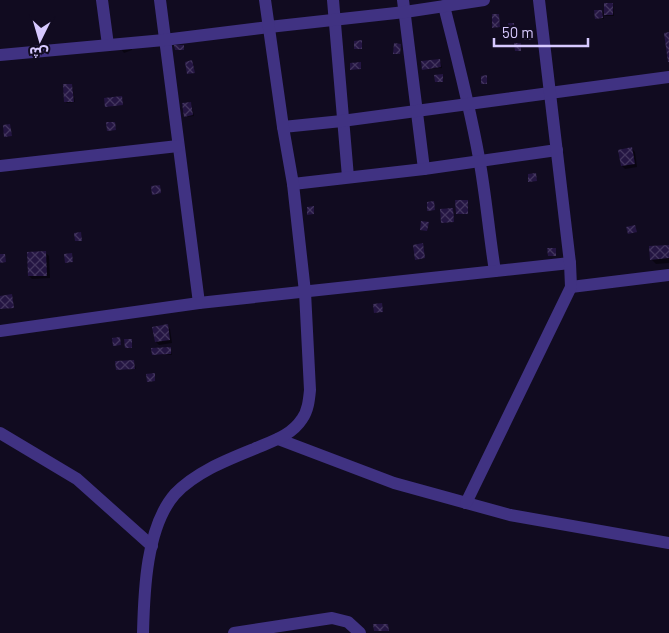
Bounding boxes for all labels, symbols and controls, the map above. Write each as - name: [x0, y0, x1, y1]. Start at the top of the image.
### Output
- north arrow: [15, 15, 65, 65]
- scale bar: [494, 15, 588, 47]
- text: 50 m: [502, 23, 534, 41]
- text: ش: [29, 44, 49, 63]

